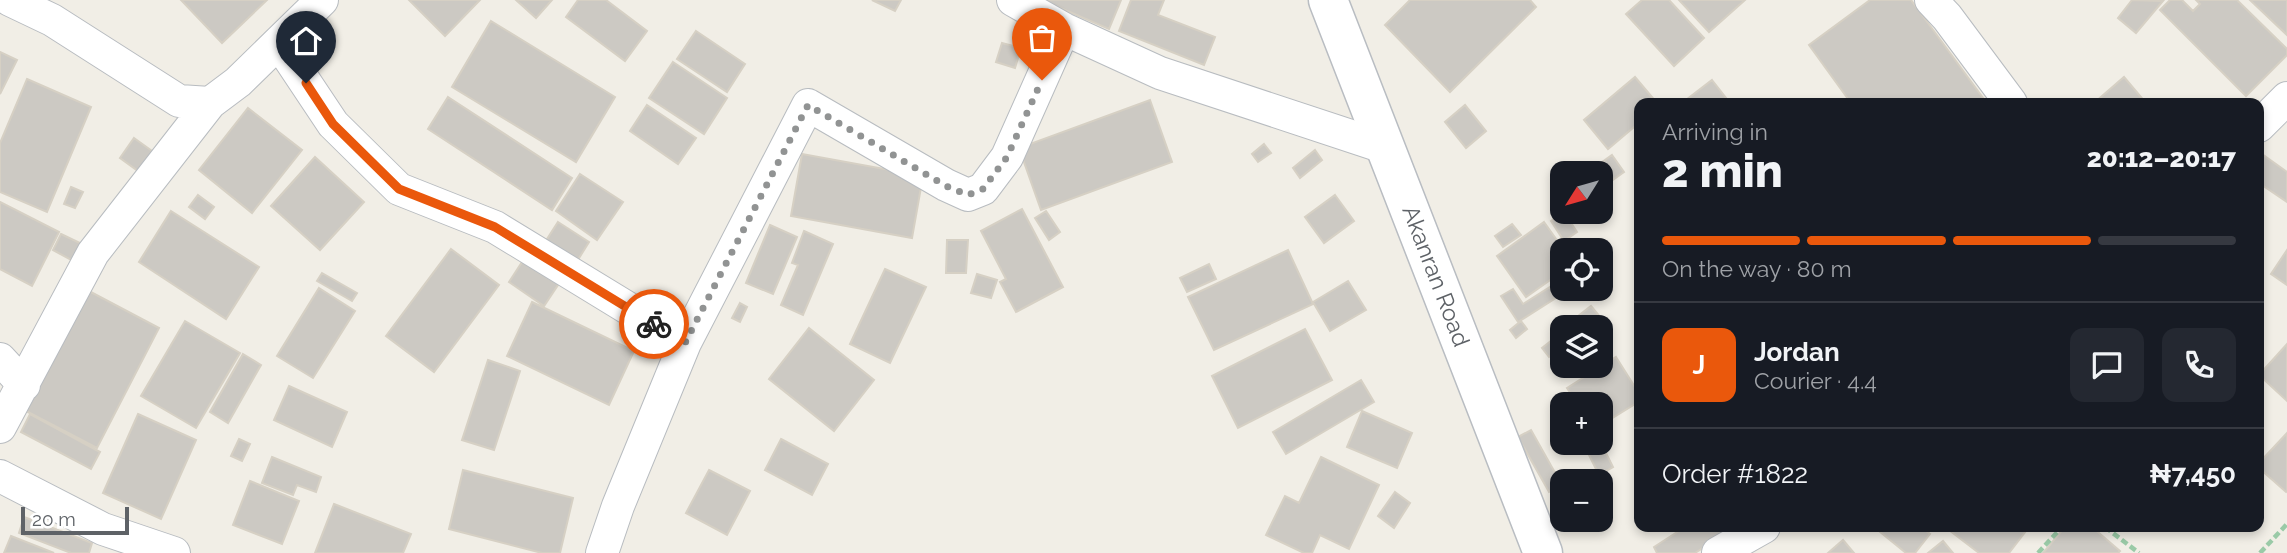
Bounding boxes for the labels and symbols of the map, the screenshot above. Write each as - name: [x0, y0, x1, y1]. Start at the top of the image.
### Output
- pin: [1012, 8, 1072, 80]
- pin: [276, 11, 336, 83]
- north arrow: [1550, 161, 1614, 224]
- street label: Akanran Road: [1397, 202, 1476, 350]
- courier: [619, 289, 689, 359]
- scale bar: [21, 504, 130, 536]

